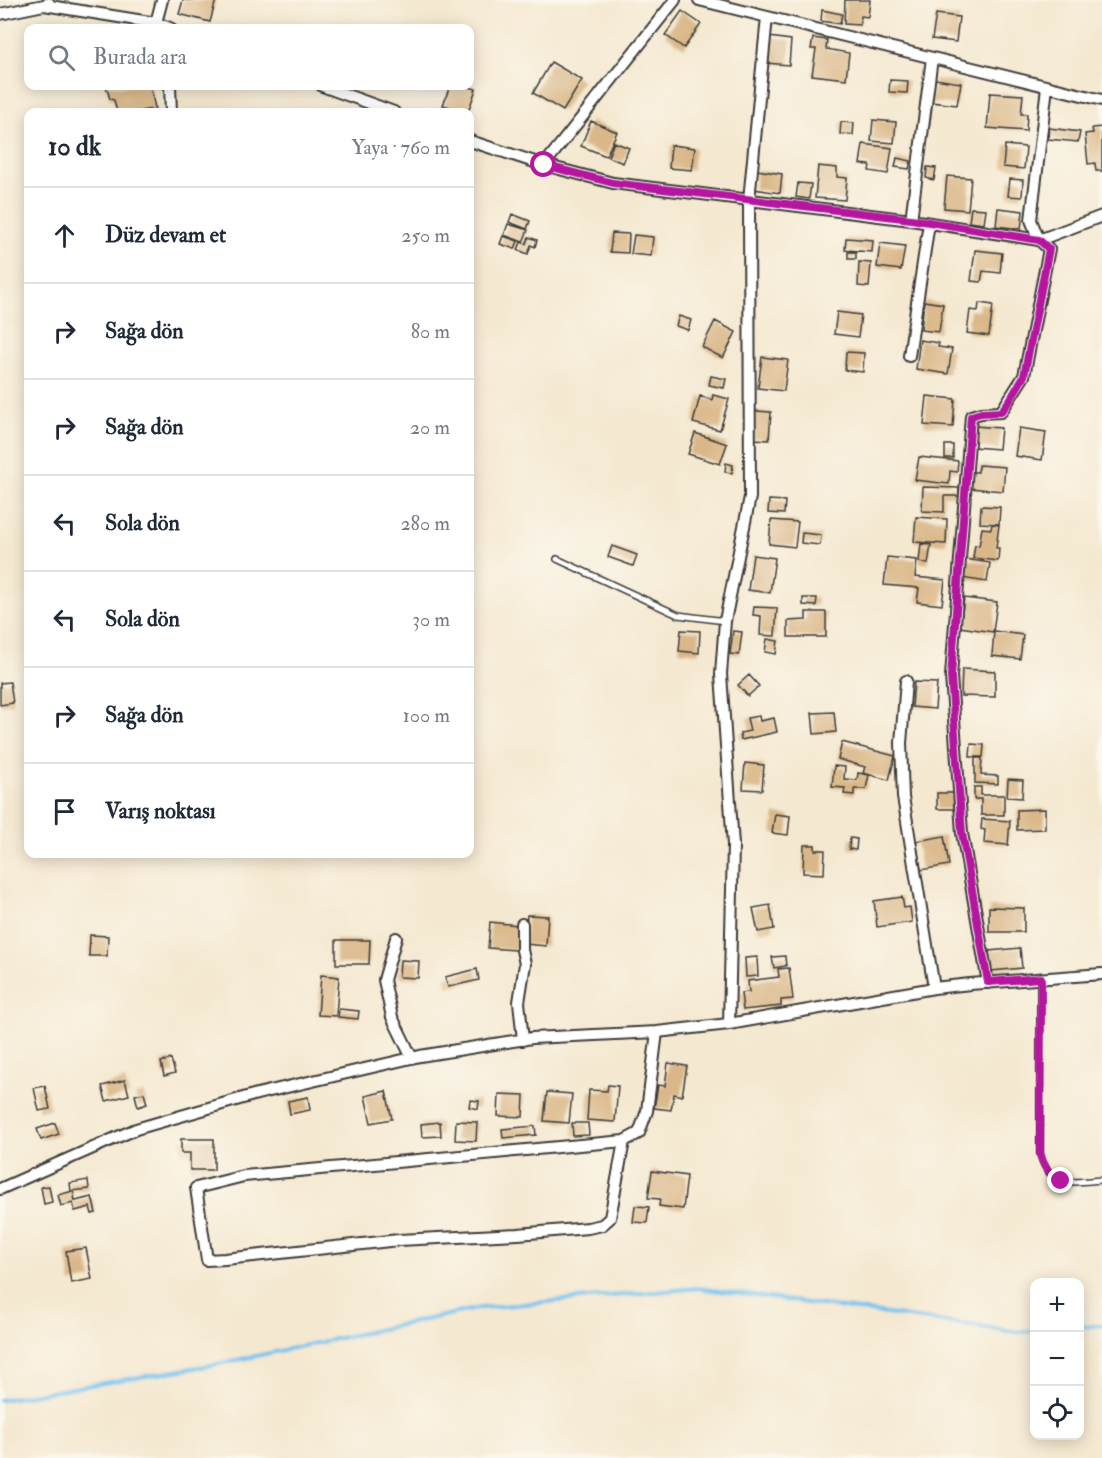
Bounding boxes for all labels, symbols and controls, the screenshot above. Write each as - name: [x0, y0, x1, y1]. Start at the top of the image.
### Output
- search box: [24, 24, 474, 90]
- icon: search: [45, 41, 78, 74]
- text: Burada ara: [93, 43, 187, 71]
- text: 10 dk: [48, 131, 101, 163]
- text: Yaya · 760 m: [351, 135, 450, 160]
- route start: [530, 151, 556, 177]
- icon: ahead: [48, 219, 81, 252]
- text: Düz devam et: [105, 221, 226, 249]
- text: 250 m: [401, 223, 450, 248]
- icon: right: [48, 315, 81, 348]
- text: Sağa dön: [105, 317, 184, 345]
- text: 80 m: [411, 319, 450, 344]
- icon: right: [48, 411, 81, 444]
- text: Sağa dön: [105, 413, 184, 441]
- text: 20 m: [410, 415, 450, 440]
- icon: left: [48, 507, 81, 540]
- text: Sola dön: [105, 509, 180, 537]
- text: 280 m: [400, 511, 450, 536]
- icon: left: [48, 603, 81, 636]
- text: Sola dön: [105, 605, 180, 633]
- text: 30 m: [412, 607, 450, 632]
- icon: right: [48, 699, 81, 732]
- text: Sağa dön: [105, 701, 184, 729]
- text: 100 m: [403, 703, 450, 728]
- icon: arrive: [48, 795, 81, 828]
- text: Varış noktası: [105, 797, 216, 825]
- route end: [1047, 1167, 1073, 1193]
- map controls: [1030, 1278, 1084, 1440]
- button: +: [1030, 1278, 1084, 1332]
- button: −: [1030, 1332, 1084, 1386]
- button: locate: [1030, 1386, 1084, 1440]

